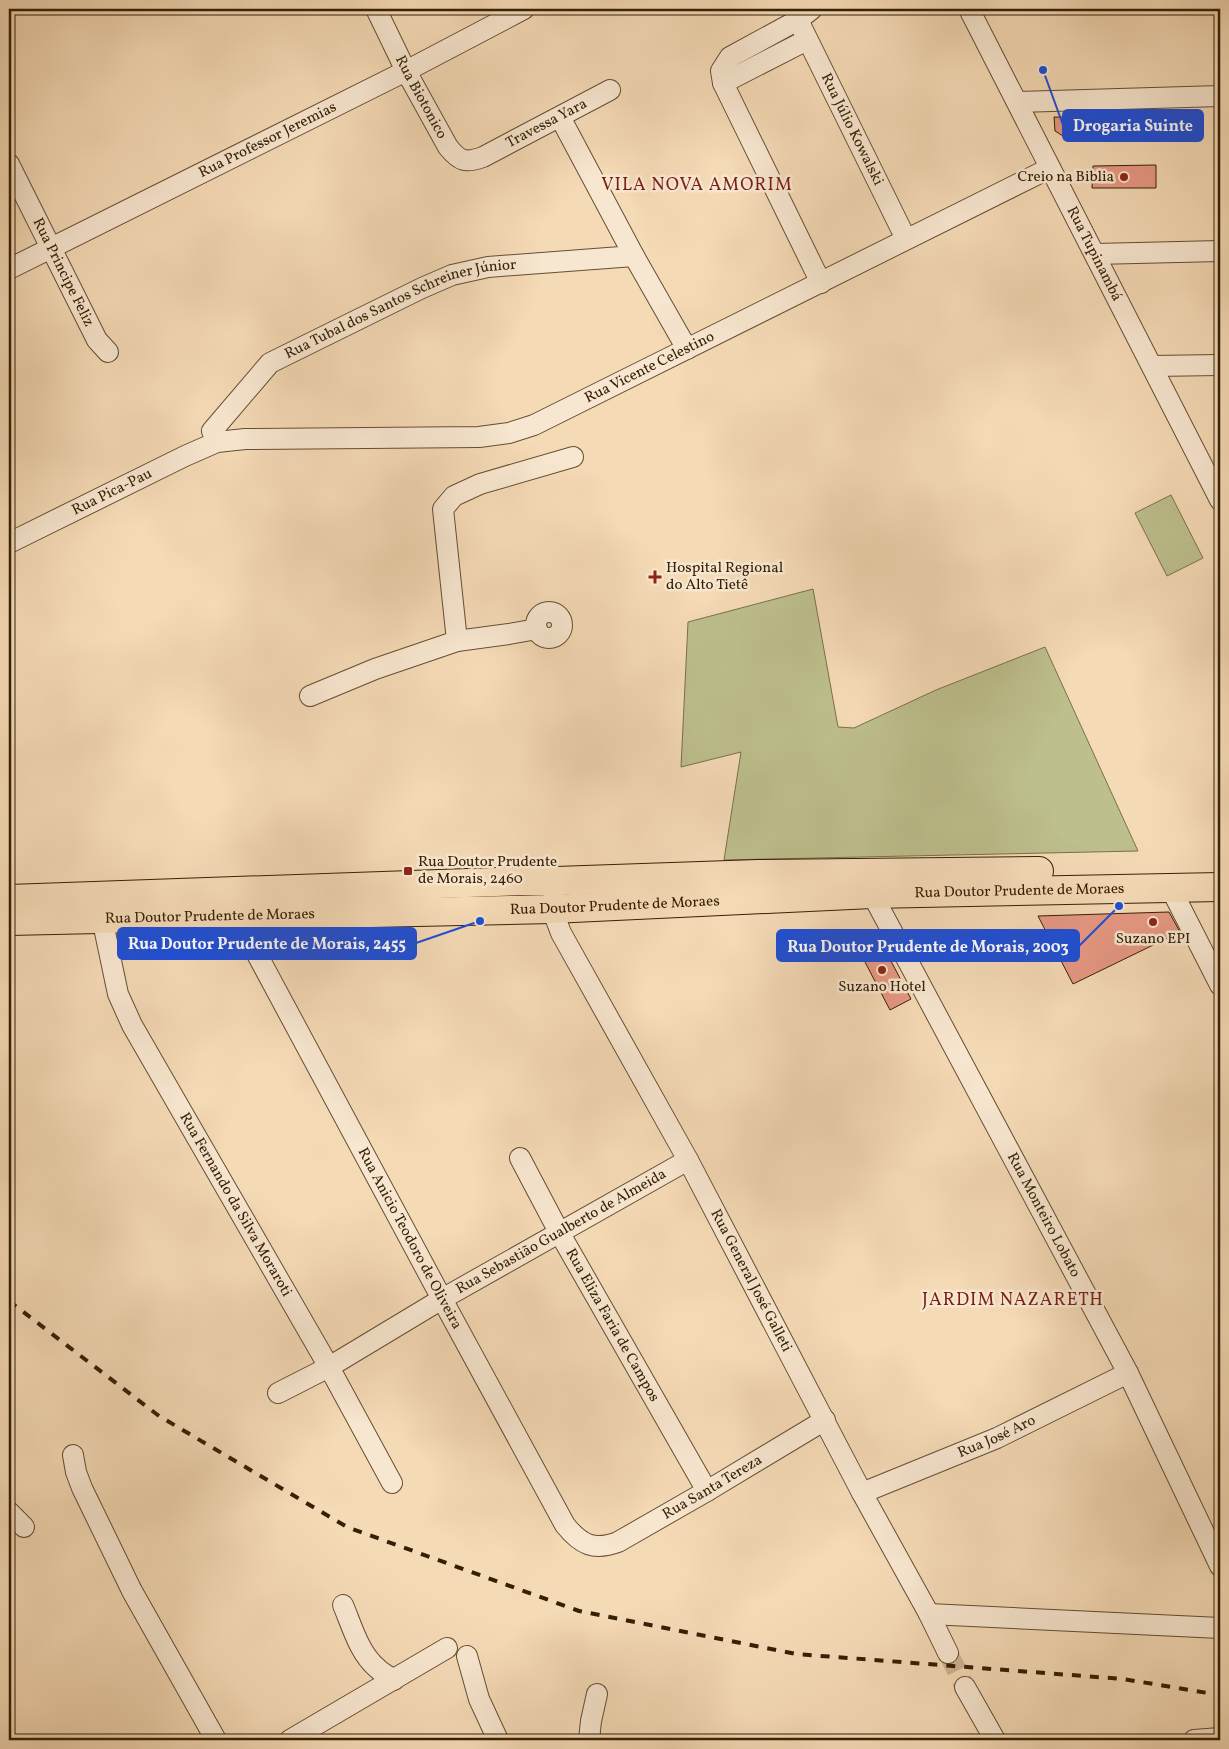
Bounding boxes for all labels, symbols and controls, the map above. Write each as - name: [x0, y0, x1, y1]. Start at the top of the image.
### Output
- street label: Rua Biotonico: [390, 52, 452, 143]
- street label: Rua Júlio Kowalski: [815, 70, 889, 189]
- street label: Travessa Yara: [502, 93, 591, 154]
- street label: Rua Professor Jeremias: [195, 97, 340, 183]
- callout: Drogaria Suinte: [1063, 110, 1203, 141]
- text: Drogaria Suinte: [1073, 116, 1193, 138]
- place label: Creio na Biblia: [1018, 167, 1114, 188]
- marker: Creio na Biblia: [1118, 171, 1130, 183]
- district label: VILA NOVA AMORIM: [601, 173, 793, 198]
- street label: Rua Tupinambá: [1061, 203, 1127, 305]
- street label: Rua Principe Feliz: [27, 214, 99, 330]
- street label: Rua Tubal dos Santos Schreiner Júnior: [281, 254, 517, 365]
- street label: Rua Vicente Celestino: [581, 326, 718, 409]
- street label: Rua Pica-Pau: [68, 463, 156, 521]
- place label: Hospital Regional do Alto Tietê: [666, 558, 783, 596]
- marker: Hospital Regional do Alto Tietê: [648, 570, 662, 584]
- place label: Rua Doutor Prudente de Morais, 2460: [418, 852, 557, 890]
- marker: Rua Doutor Prudente de Morais, 2460: [402, 865, 414, 877]
- street label: Rua Doutor Prudente de Moraes: [914, 878, 1125, 904]
- street label: Rua Doutor Prudente de Moraes: [510, 891, 720, 920]
- street label: Rua Doutor Prudente de Moraes: [105, 904, 315, 929]
- marker: Suzano EPI: [1147, 916, 1159, 928]
- callout: Rua Doutor Prudente de Morais, 2455: [118, 928, 416, 959]
- place label: Suzano EPI: [1116, 929, 1190, 950]
- callout: Rua Doutor Prudente de Morais, 2003: [777, 930, 1079, 961]
- text: Rua Doutor Prudente de Morais, 2455: [128, 934, 406, 956]
- text: Rua Doutor Prudente de Morais, 2003: [787, 937, 1069, 959]
- marker: Suzano Hotel: [876, 964, 888, 976]
- place label: Suzano Hotel: [838, 977, 926, 998]
- street label: Rua Fernando da Silva Moraroti: [174, 1109, 297, 1301]
- street label: Rua Anicio Teodoro de Oliveira: [352, 1144, 467, 1333]
- street label: Rua Monteiro Lobato: [1002, 1149, 1086, 1281]
- street label: Rua Sebastião Gualberto de Almeida: [452, 1164, 670, 1300]
- street label: Rua General José Galleti: [705, 1205, 797, 1356]
- street label: Rua Eliza Faria de Campos: [560, 1244, 665, 1406]
- district label: JARDIM NAZARETH: [922, 1288, 1104, 1313]
- street label: Rua José Aro: [955, 1410, 1039, 1463]
- street label: Rua Santa Tereza: [659, 1450, 766, 1525]

